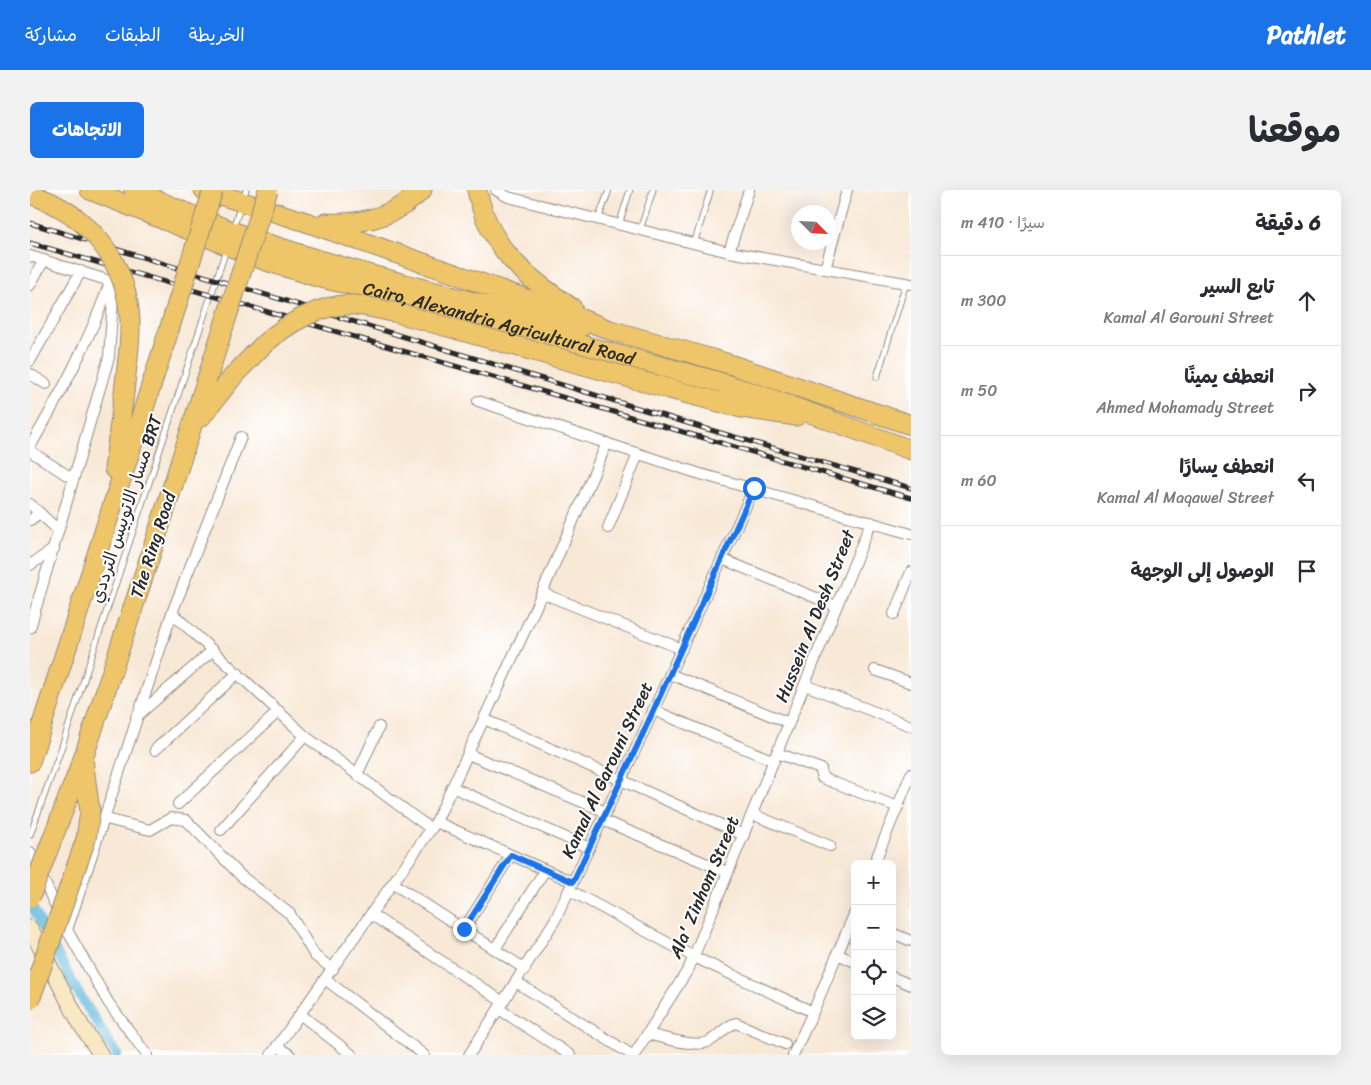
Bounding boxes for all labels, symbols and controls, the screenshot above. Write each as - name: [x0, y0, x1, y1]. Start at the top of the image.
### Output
- text: Pathlet: [1267, 14, 1346, 56]
- text: مشاركة: [25, 19, 77, 51]
- text: الطبقات: [105, 19, 161, 51]
- text: الخريطة: [189, 19, 245, 51]
- text: موقعنا: [1248, 99, 1341, 161]
- button: الاتجاهات: [30, 102, 144, 158]
- text: 6 دقيقة: [1255, 204, 1321, 242]
- north arrow: [791, 205, 836, 250]
- text: سيرًا · 410 m: [961, 208, 1045, 237]
- text: تابع السير: [1201, 270, 1274, 303]
- street label: Cairo, Alexandria Agricultural Road: [360, 272, 640, 375]
- text: 300 m: [961, 286, 1006, 315]
- icon: ahead: [1293, 287, 1321, 315]
- text: Kamal Al Garouni Street: [1104, 303, 1274, 332]
- text: انعطف يمينًا: [1184, 360, 1274, 393]
- text: 50 m: [961, 376, 997, 405]
- icon: right: [1293, 377, 1321, 405]
- text: Ahmed Mohamady Street: [1096, 393, 1274, 422]
- street label: مسار الاتوبيس الترددي BRT: [80, 410, 172, 607]
- text: انعطف يسارًا: [1179, 450, 1274, 483]
- text: 60 m: [961, 466, 997, 495]
- icon: left: [1293, 467, 1321, 495]
- route start: [743, 477, 766, 500]
- text: Kamal Al Maqawel Street: [1097, 483, 1274, 512]
- street label: The Ring Road: [121, 486, 186, 603]
- street label: Hussein Al Desh Street: [766, 524, 865, 707]
- text: الوصول إلى الوجهة: [1131, 554, 1274, 587]
- icon: arrive: [1293, 557, 1321, 585]
- street label: Kamal Al Garouni Street: [552, 676, 662, 864]
- street label: Ala' Zinhom Street: [659, 810, 749, 964]
- map controls: [851, 860, 896, 1040]
- button: +: [851, 860, 896, 905]
- button: −: [851, 905, 896, 950]
- route end: [453, 918, 476, 941]
- button: locate: [851, 950, 896, 995]
- button: layers: [851, 995, 896, 1040]

